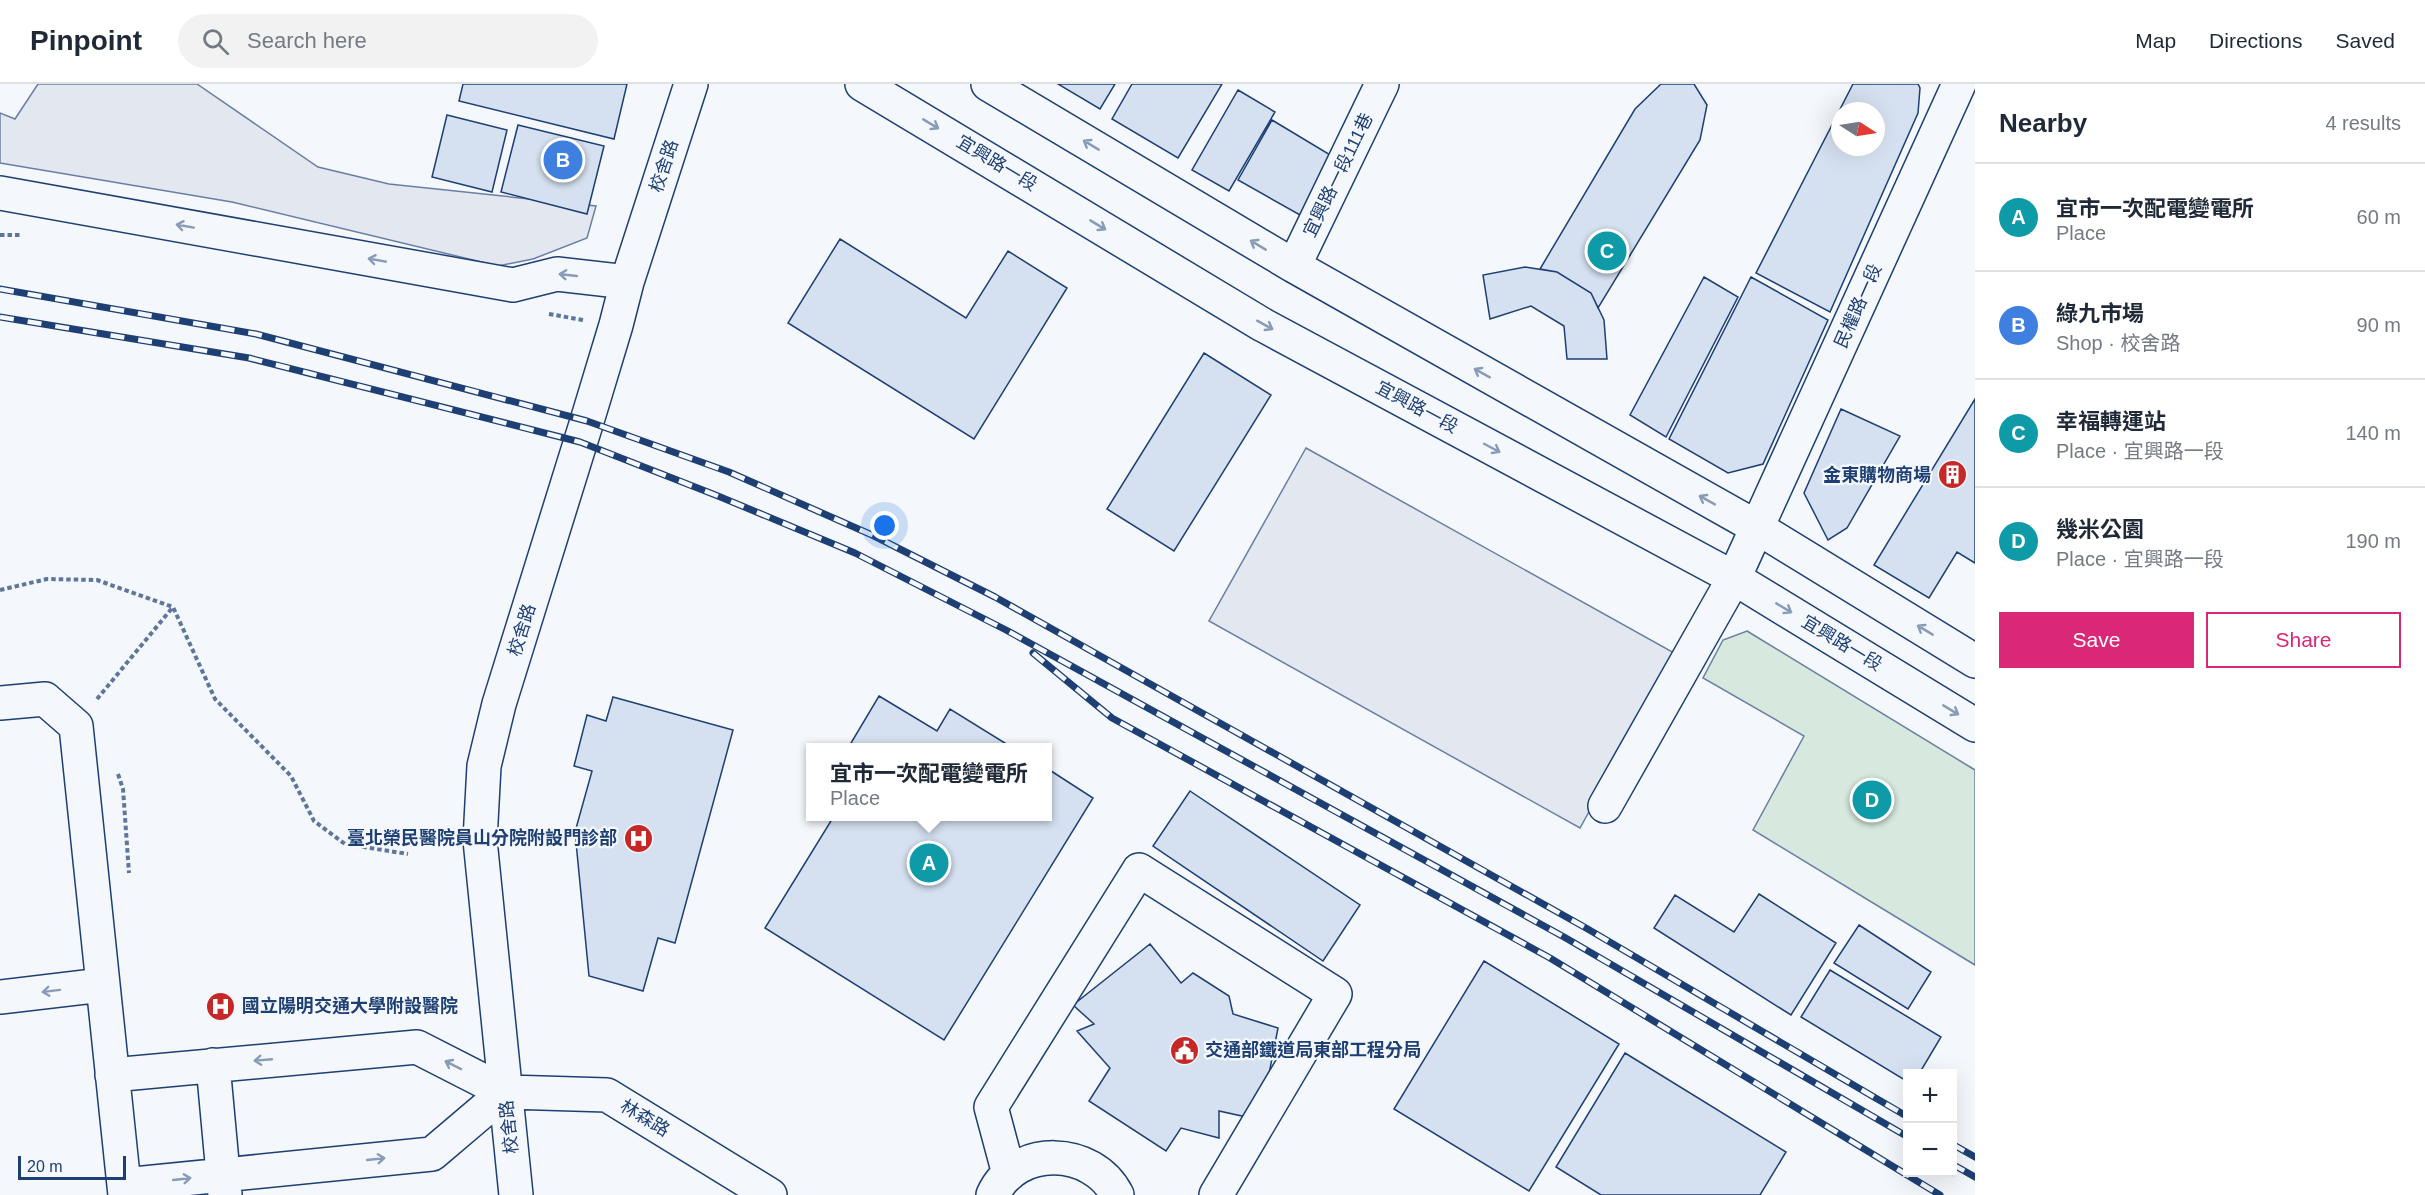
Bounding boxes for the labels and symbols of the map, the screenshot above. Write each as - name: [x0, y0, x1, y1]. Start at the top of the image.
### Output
- north arrow: [1831, 102, 1885, 156]
- street label: 宜興路一段111巷: [1299, 110, 1377, 240]
- one-way arrow: [922, 118, 939, 130]
- street label: 宜興路一段: [953, 131, 1041, 195]
- street label: 校舍路: [646, 137, 682, 195]
- pin: B: [544, 138, 582, 182]
- one-way arrow: [1083, 139, 1100, 151]
- one-way arrow: [1089, 219, 1106, 231]
- one-way arrow: [176, 220, 195, 231]
- pin: C: [1588, 228, 1626, 274]
- one-way arrow: [1250, 239, 1267, 251]
- one-way arrow: [368, 254, 387, 265]
- street label: 民權路一段: [1831, 261, 1885, 351]
- one-way arrow: [559, 270, 579, 281]
- one-way arrow: [1256, 320, 1273, 332]
- one-way arrow: [1474, 367, 1491, 379]
- street label: 宜興路一段: [1373, 377, 1461, 437]
- one-way arrow: [1483, 442, 1500, 454]
- building icon: 金東購物商場: [1936, 459, 1968, 491]
- place label: 金東購物商場: [1823, 465, 1931, 485]
- one-way arrow: [1699, 493, 1716, 505]
- your location: [870, 511, 899, 540]
- street label: 校舍路: [505, 601, 539, 659]
- one-way arrow: [1775, 603, 1792, 615]
- street label: 宜興路一段: [1798, 611, 1886, 675]
- one-way arrow: [1917, 624, 1934, 636]
- one-way arrow: [1942, 704, 1959, 716]
- pin: D: [1852, 778, 1892, 822]
- hospital icon: 臺北榮民醫院員山分院附設門診部: [622, 822, 654, 854]
- place label: 臺北榮民醫院員山分院附設門診部: [347, 828, 617, 848]
- pin: A: [910, 840, 948, 886]
- one-way arrow: [42, 986, 61, 997]
- hospital icon: 國立陽明交通大學附設醫院: [205, 990, 237, 1022]
- place label: 國立陽明交通大學附設醫院: [242, 996, 458, 1016]
- public building icon: 交通部鐵道局東部工程分局: [1168, 1034, 1200, 1066]
- place label: 交通部鐵道局東部工程分局: [1205, 1040, 1421, 1060]
- one-way arrow: [253, 1055, 273, 1066]
- one-way arrow: [445, 1059, 462, 1071]
- street label: 林森路: [617, 1096, 673, 1140]
- street label: 校舍路: [496, 1099, 522, 1155]
- scale bar: [18, 1153, 126, 1180]
- one-way arrow: [366, 1153, 386, 1164]
- one-way arrow: [172, 1173, 192, 1184]

